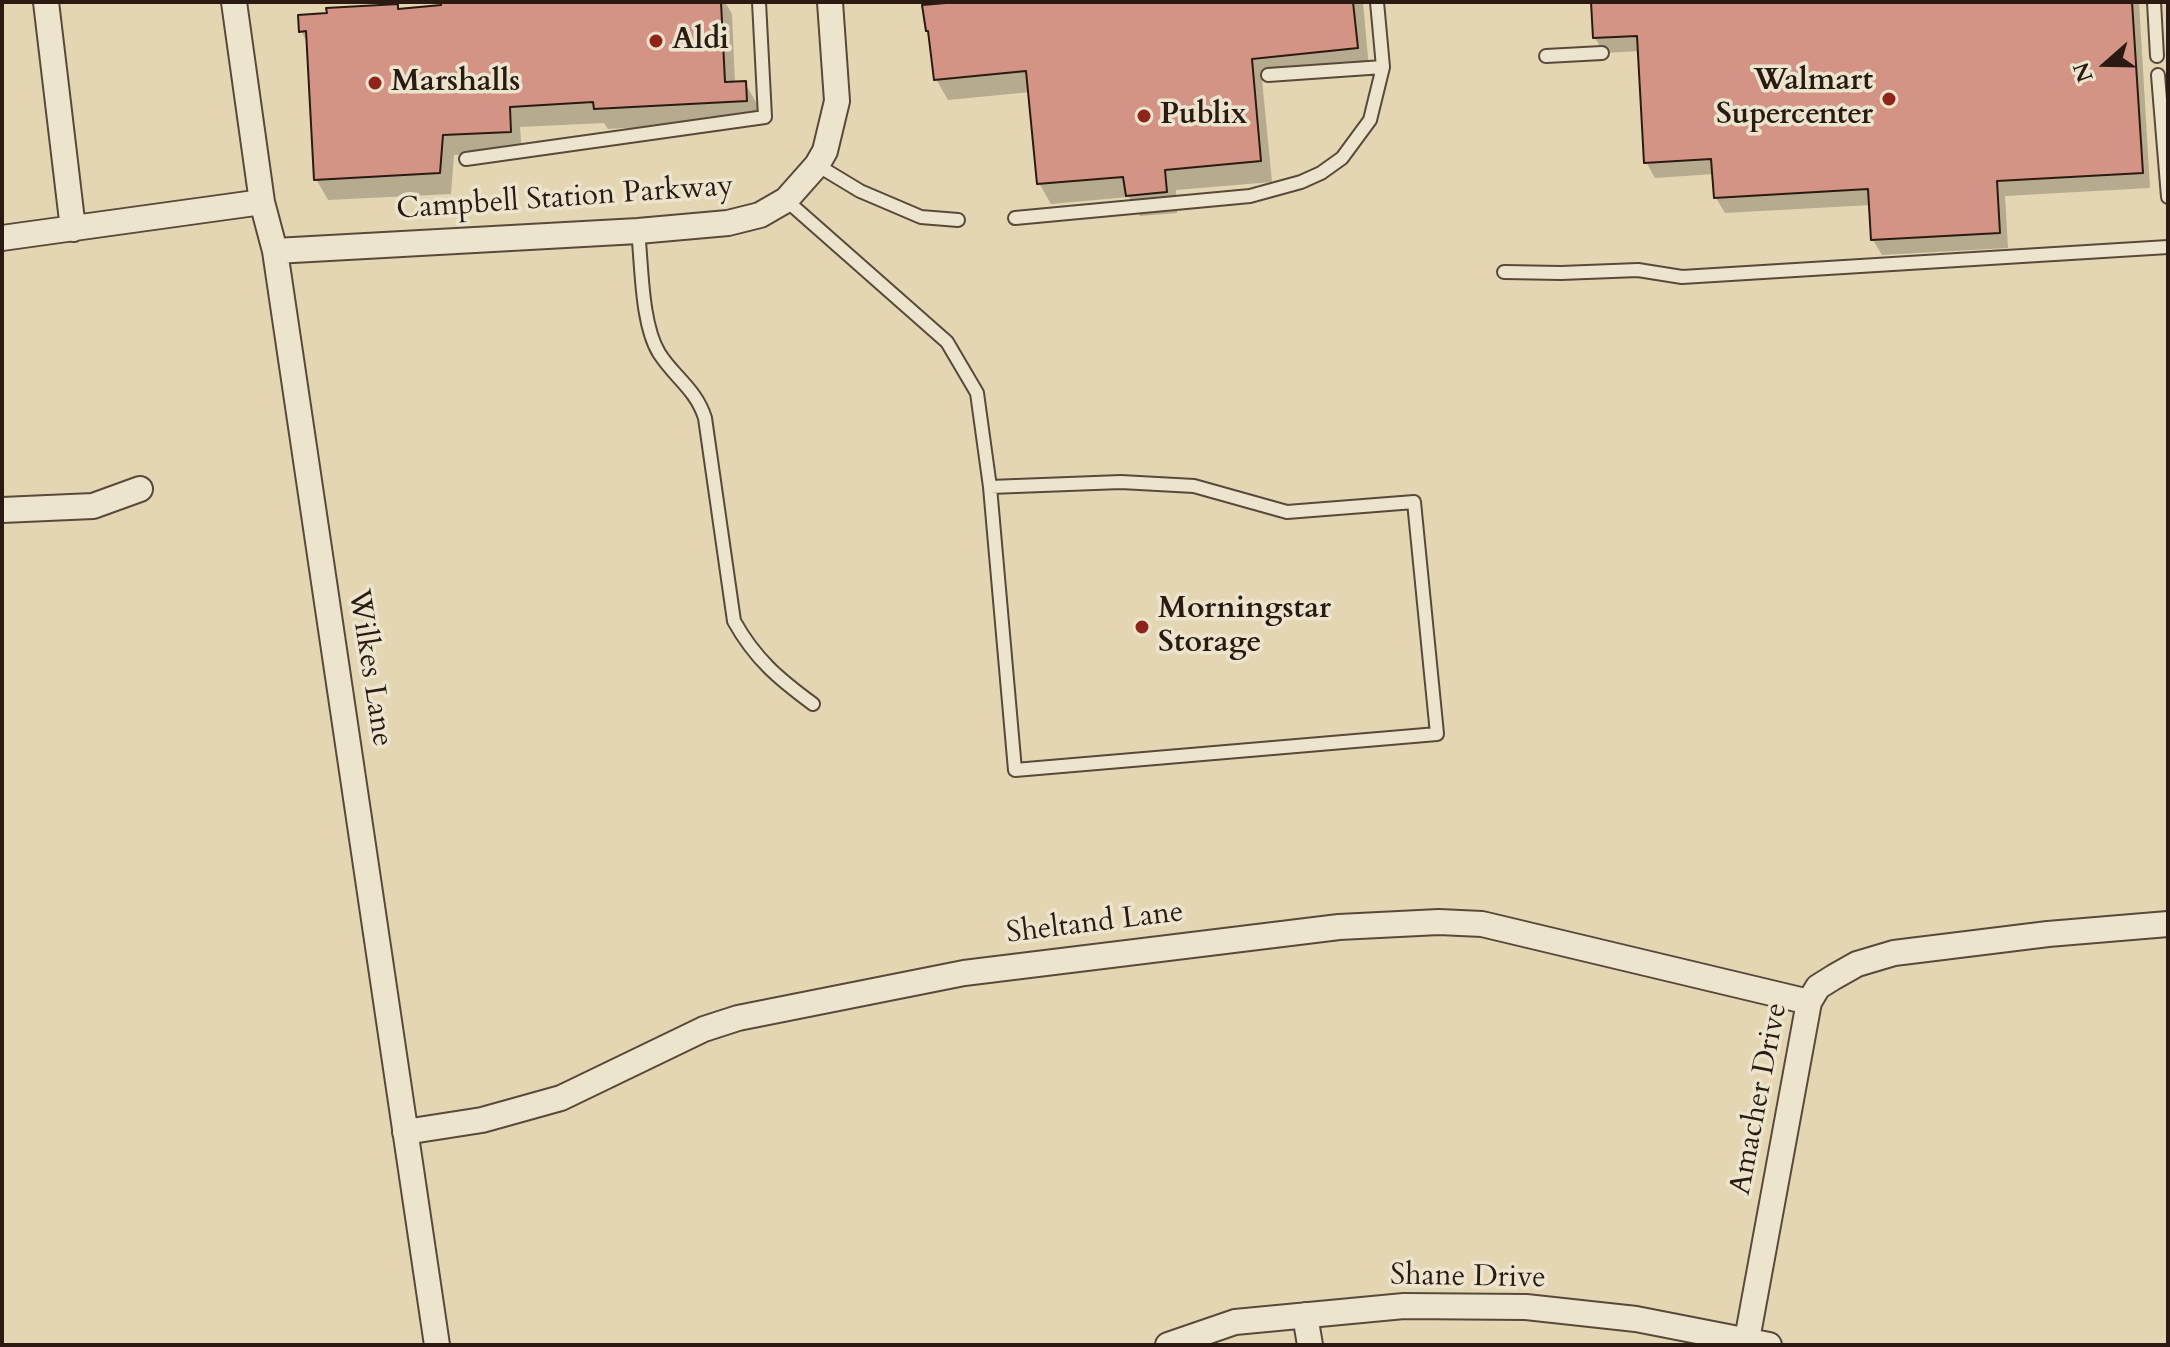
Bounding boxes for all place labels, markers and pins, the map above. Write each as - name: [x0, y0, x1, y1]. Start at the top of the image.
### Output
- place label: Aldi: [672, 23, 729, 59]
- marker: Aldi: [647, 32, 665, 50]
- place label: Walmart Supercenter: [1716, 64, 1873, 134]
- place label: Marshalls: [391, 65, 520, 101]
- marker: Marshalls: [366, 74, 384, 92]
- marker: Walmart Supercenter: [1880, 90, 1898, 108]
- place label: Publix: [1160, 98, 1247, 134]
- marker: Publix: [1135, 107, 1153, 125]
- place label: Morningstar Storage: [1158, 592, 1331, 662]
- marker: Morningstar Storage: [1133, 618, 1151, 636]

